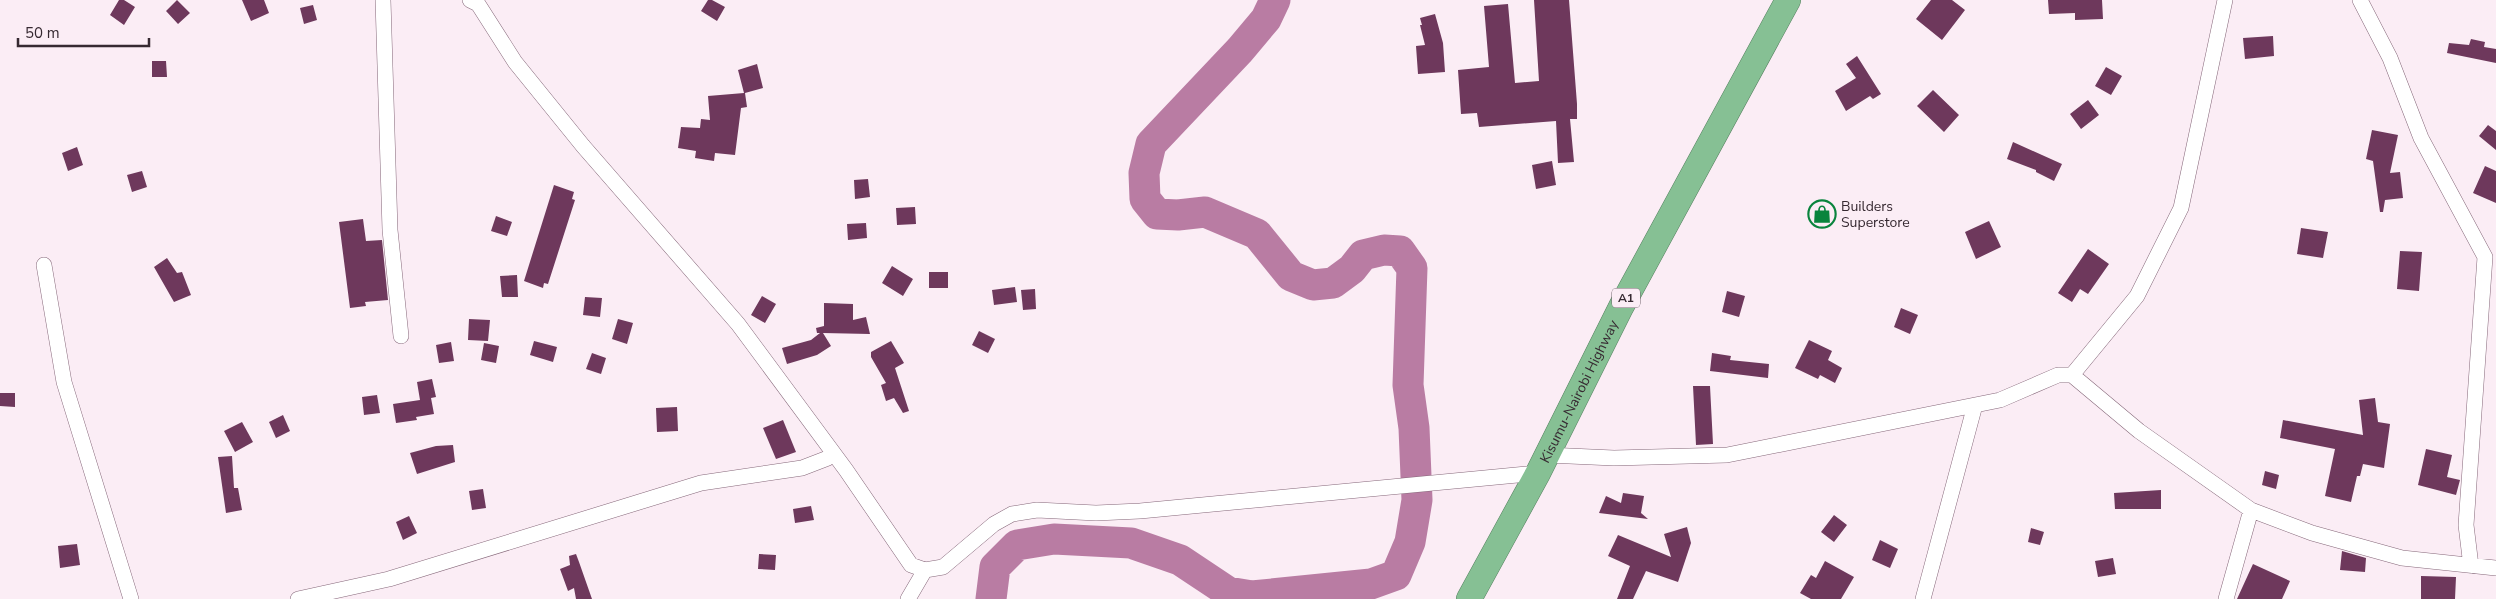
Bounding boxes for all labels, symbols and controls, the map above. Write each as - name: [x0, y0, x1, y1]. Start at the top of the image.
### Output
- scale bar: [18, 15, 149, 47]
- text: 50 m: [25, 23, 60, 43]
- place label: Builders Superstore: [1841, 197, 1910, 232]
- shop icon: Builders Superstore: [1807, 199, 1837, 229]
- road number: A1: [1612, 288, 1640, 308]
- street label: Kisumu-Nairobi Highway: [1536, 316, 1623, 466]

